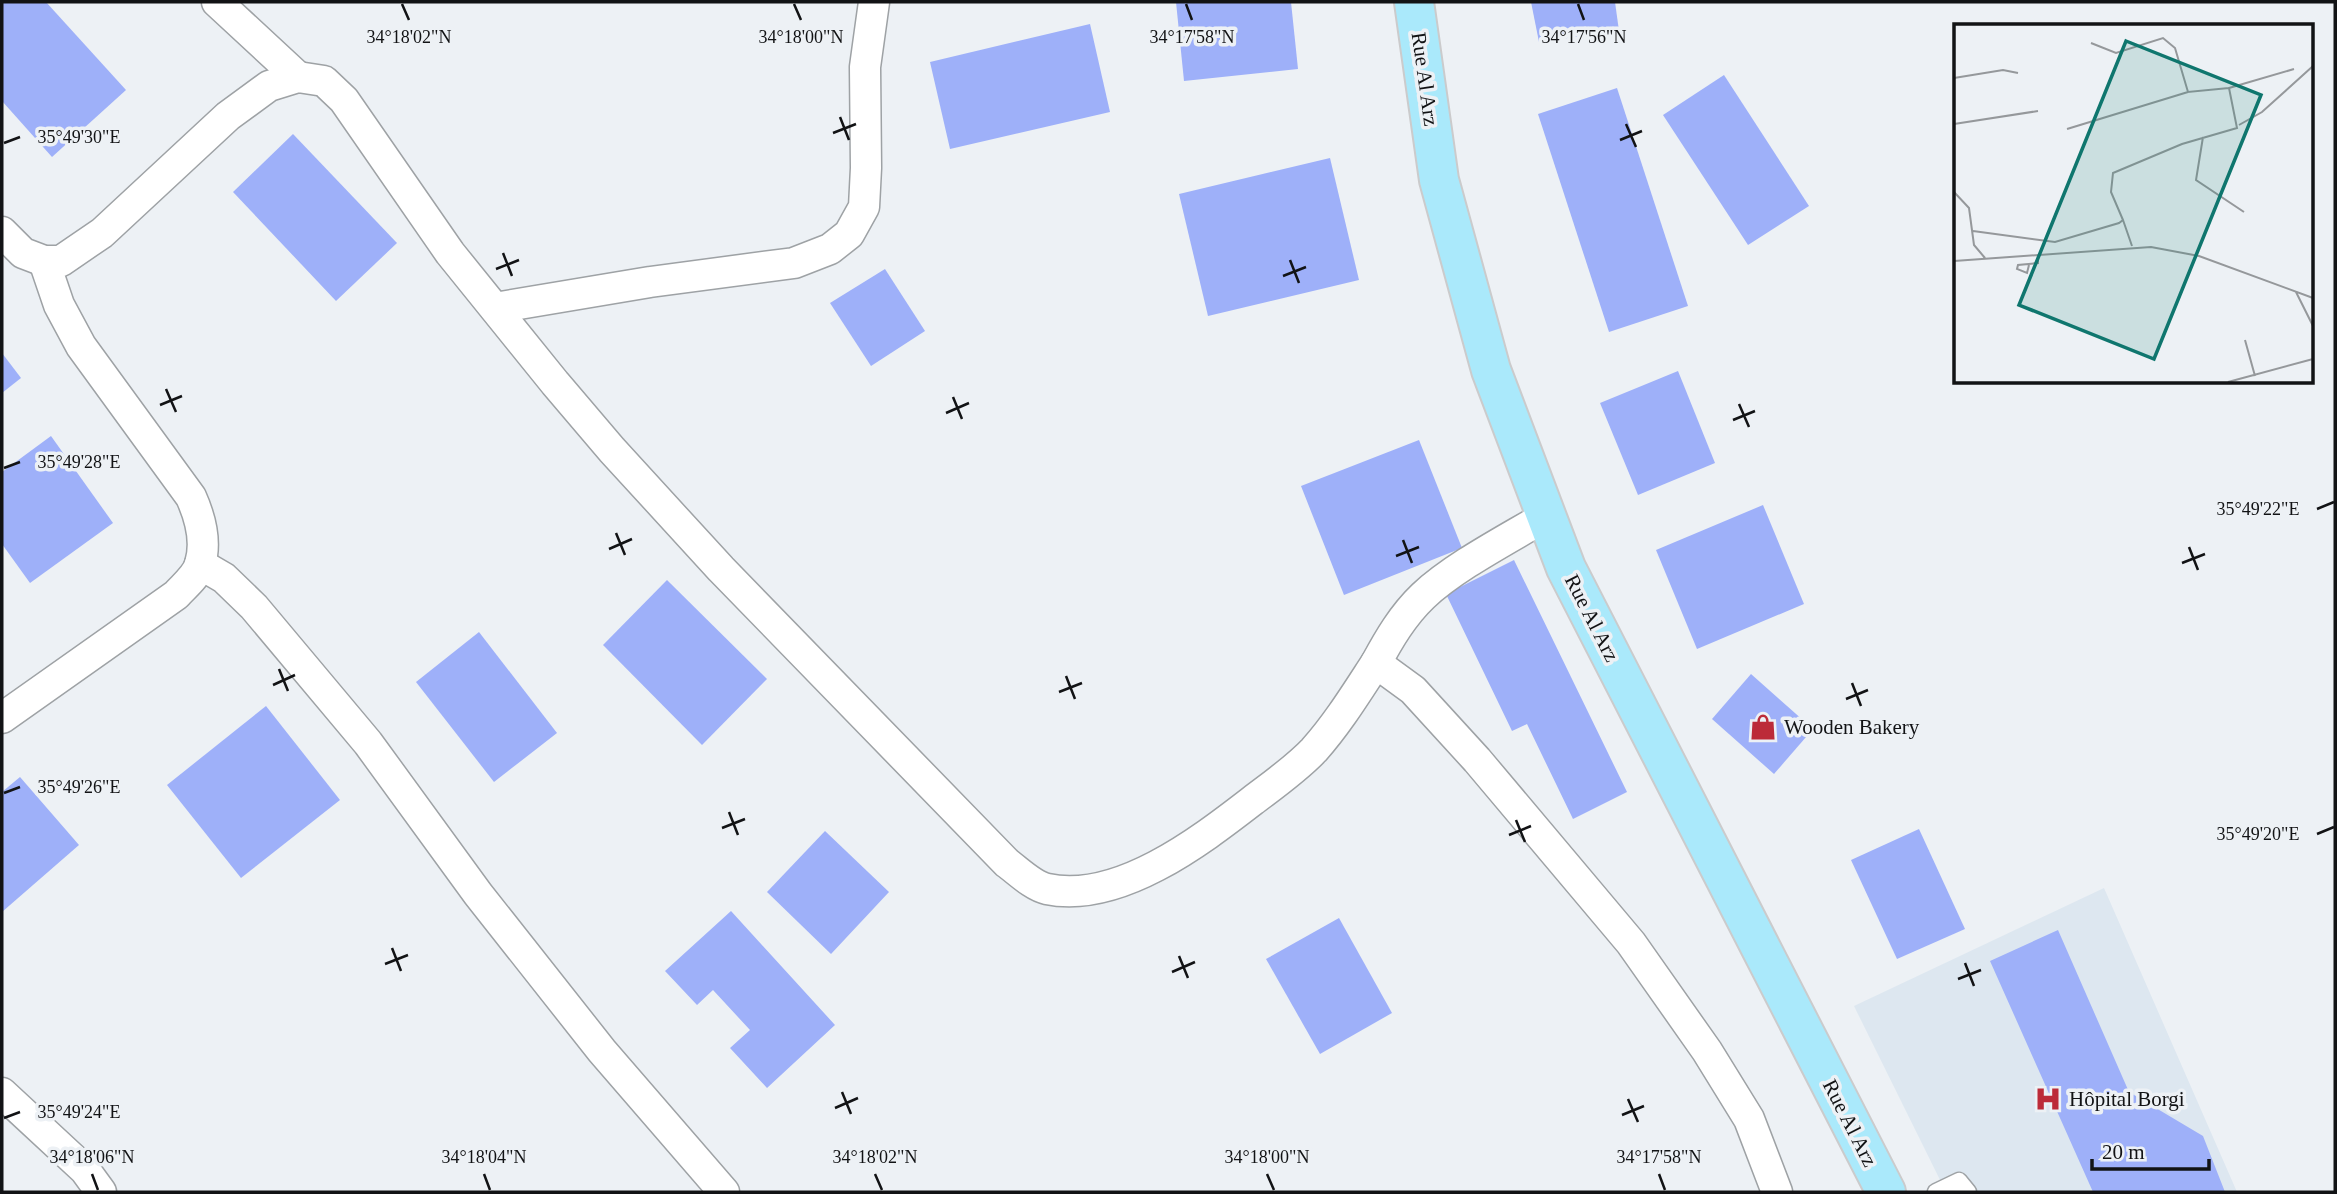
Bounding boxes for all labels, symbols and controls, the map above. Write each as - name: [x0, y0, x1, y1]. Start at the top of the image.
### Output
- inset map: [1954, 24, 2312, 383]
- text: 34°18'02"N: [367, 27, 451, 47]
- text: 34°18'00"N: [759, 27, 843, 47]
- text: 34°17'58"N: [1150, 27, 1234, 47]
- text: 34°17'56"N: [1542, 27, 1626, 47]
- street label: Rue Al Arz: [1407, 31, 1443, 127]
- text: 35°49'30"E: [38, 127, 120, 147]
- text: 35°49'28"E: [38, 452, 120, 472]
- text: 35°49'22"E: [2217, 499, 2299, 519]
- street label: Rue Al Arz: [1560, 570, 1624, 666]
- shop icon: Wooden Bakery: [1748, 712, 1778, 742]
- place label: Wooden Bakery: [1784, 715, 1920, 739]
- text: 35°49'26"E: [38, 777, 120, 797]
- text: 35°49'20"E: [2217, 824, 2299, 844]
- street label: Rue Al Arz: [1818, 1075, 1882, 1171]
- hospital icon: Hôpital Borgi: [2033, 1084, 2063, 1114]
- place label: Hôpital Borgi: [2069, 1087, 2185, 1111]
- text: 35°49'24"E: [38, 1102, 120, 1122]
- scale bar: [2092, 1128, 2209, 1172]
- text: 20 m: [2102, 1140, 2145, 1164]
- text: 34°18'06"N: [50, 1147, 134, 1167]
- text: 34°18'04"N: [442, 1147, 526, 1167]
- text: 34°18'02"N: [833, 1147, 917, 1167]
- text: 34°18'00"N: [1225, 1147, 1309, 1167]
- text: 34°17'58"N: [1617, 1147, 1701, 1167]

